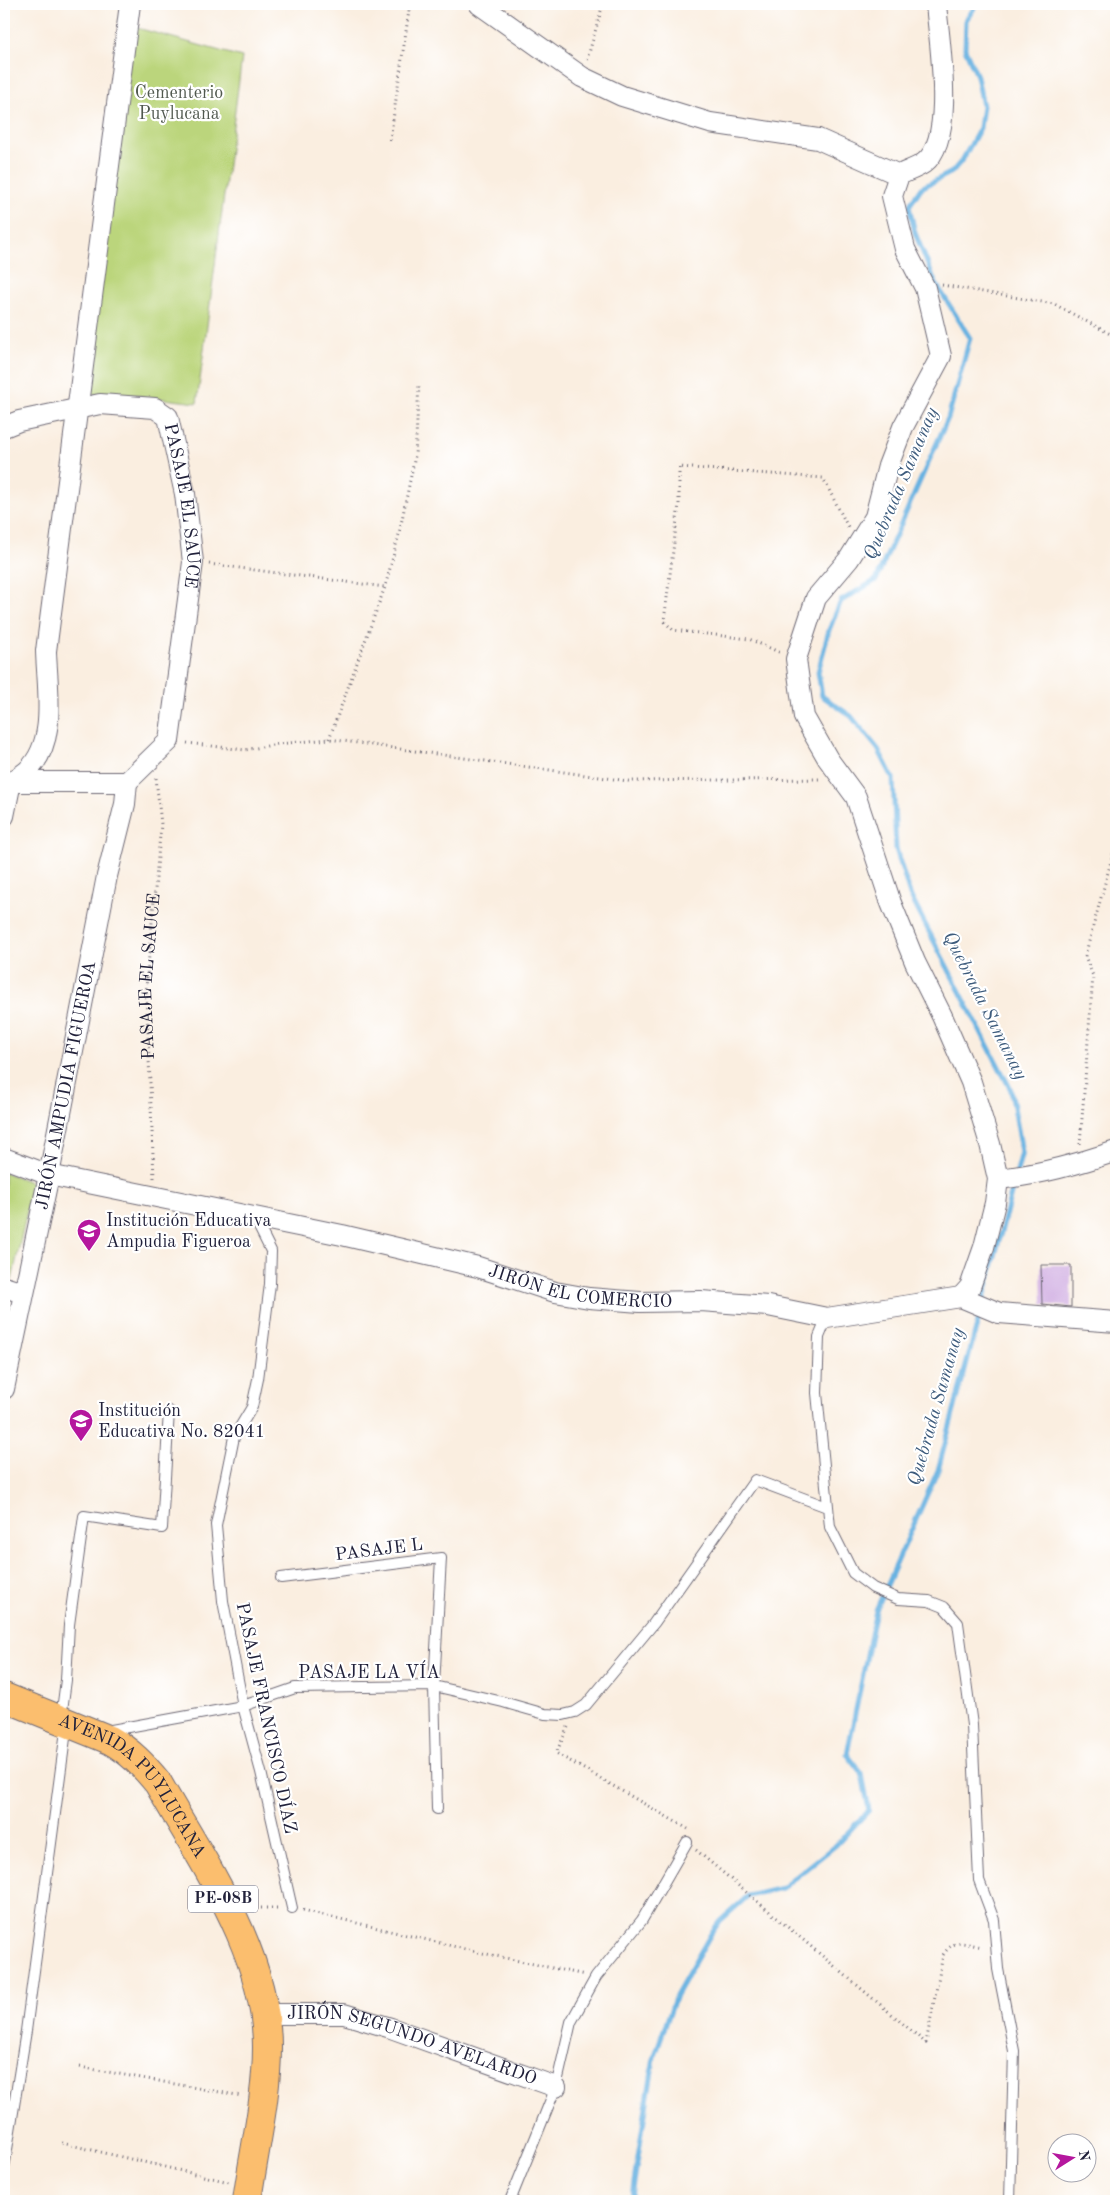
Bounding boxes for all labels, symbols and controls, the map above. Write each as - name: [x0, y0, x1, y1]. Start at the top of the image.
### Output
- park label: Cementerio Puylucana: [135, 84, 223, 123]
- water label: Quebrada Samanay: [861, 405, 943, 563]
- street label: PASAJE EL SAUCE: [161, 422, 202, 589]
- street label: PASAJE EL SAUCE: [137, 892, 164, 1060]
- water label: Quebrada Samanay: [938, 929, 1030, 1083]
- street label: JIRÓN AMPUDIA FIGUEROA: [33, 959, 99, 1211]
- place label: Institución Educativa Ampudia Figueroa: [106, 1212, 271, 1251]
- school or university icon: Institución Educativa Ampudia Figueroa: [76, 1218, 102, 1252]
- street label: JIRÓN EL COMERCIO: [486, 1262, 672, 1311]
- water label: Quebrada Samanay: [905, 1326, 969, 1488]
- place label: Institución Educativa No. 82041: [98, 1402, 265, 1441]
- school or university icon: Institución Educativa No. 82041: [68, 1408, 94, 1442]
- street label: PASAJE L: [334, 1536, 424, 1564]
- street label: PASAJE FRANCISCO DÍAZ: [233, 1600, 303, 1835]
- street label: PASAJE LA VÍA: [298, 1660, 440, 1682]
- street label: AVENIDA PUYLUCANA: [56, 1711, 209, 1861]
- road number: PE-08B: [188, 1886, 258, 1912]
- street label: JIRÓN SEGUNDO AVELARDO: [287, 2000, 539, 2088]
- north arrow: [1048, 2132, 1098, 2182]
- text: N: [1076, 2149, 1092, 2163]

